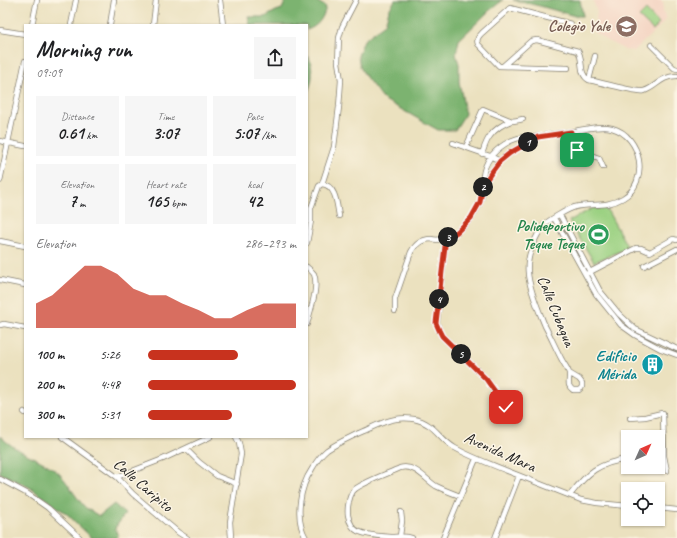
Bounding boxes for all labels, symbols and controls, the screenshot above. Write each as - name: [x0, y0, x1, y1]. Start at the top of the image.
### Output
- school or university icon: Colegio Yale: [613, 13, 639, 39]
- place label: Colegio Yale: [548, 16, 612, 36]
- text: Morning run: [36, 36, 132, 64]
- button: share: [254, 37, 296, 79]
- text: 09:09: [36, 65, 62, 81]
- text: Distance: [61, 109, 94, 123]
- text: Time: [158, 109, 174, 123]
- text: Pace: [246, 109, 263, 123]
- text: 0.61: [57, 123, 84, 144]
- text: 3:07: [153, 123, 179, 144]
- text: 5:07: [233, 123, 259, 144]
- text: km: [84, 128, 97, 142]
- text: /km: [259, 128, 276, 142]
- pin: 1: [518, 132, 538, 152]
- pin: [560, 133, 594, 167]
- text: 1: [526, 135, 530, 149]
- icon: arrive: [566, 139, 588, 161]
- text: Elevation: [60, 177, 94, 191]
- text: Heart rate: [146, 177, 186, 191]
- text: kcal: [247, 177, 262, 191]
- pin: 2: [473, 177, 493, 197]
- text: 2: [481, 180, 485, 194]
- text: 7: [69, 191, 77, 212]
- text: 165: [146, 191, 169, 212]
- text: 42: [247, 191, 262, 212]
- text: m: [77, 196, 86, 210]
- text: bpm: [169, 196, 186, 210]
- place label: Polideportivo Teque Teque: [516, 216, 586, 254]
- sports icon: Polideportivo Teque Teque: [586, 222, 612, 248]
- pin: 3: [438, 227, 458, 247]
- text: 3: [446, 230, 450, 244]
- text: Elevation: [36, 236, 76, 252]
- text: 286–293 m: [245, 236, 296, 252]
- street label: Calle Cubagua: [533, 273, 580, 351]
- pin: 4: [429, 289, 449, 309]
- text: 4: [437, 292, 441, 306]
- pin: 5: [451, 344, 471, 364]
- place label: Edificio Mérida: [596, 346, 637, 384]
- text: 100 m: [36, 347, 64, 363]
- text: 5:26: [100, 347, 120, 363]
- text: 5: [459, 347, 463, 361]
- building icon: Edificio Mérida: [639, 352, 665, 378]
- text: 200 m: [36, 377, 64, 393]
- text: 4:48: [100, 377, 120, 393]
- pin: [489, 390, 523, 424]
- icon: check: [495, 396, 517, 418]
- text: 300 m: [36, 407, 64, 423]
- text: 5:31: [100, 407, 120, 423]
- street label: Avenida Mara: [461, 427, 540, 477]
- north arrow: [621, 430, 665, 474]
- map controls: [621, 430, 665, 526]
- street label: Calle Caripito: [109, 454, 178, 517]
- button: locate: [621, 482, 665, 526]

